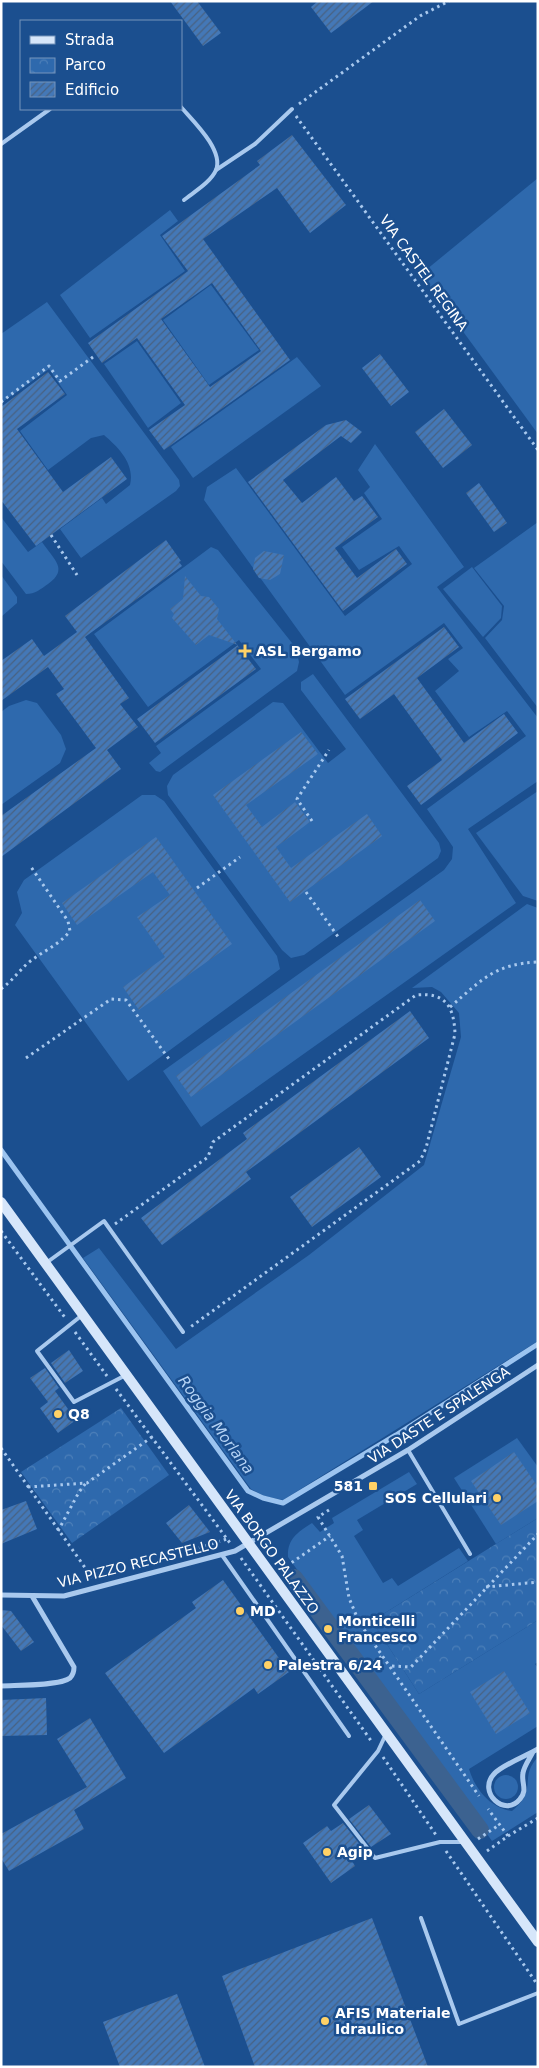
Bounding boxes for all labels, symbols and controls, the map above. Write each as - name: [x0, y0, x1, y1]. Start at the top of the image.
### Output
- legend: [20, 20, 182, 110]
- text: Strada: [65, 31, 114, 49]
- text: Parco: [65, 56, 106, 74]
- text: Edificio: [65, 81, 119, 99]
- street label: VIA CASTEL REGINA: [377, 212, 472, 334]
- place label: ASL Bergamo: [256, 643, 362, 659]
- marker: ASL Bergamo: [238, 644, 252, 658]
- street label: VIA DASTE E SPALENGA: [365, 1363, 513, 1467]
- water label: Roggia Morlana: [174, 1372, 258, 1478]
- place label: Q8: [68, 1406, 90, 1422]
- marker: Q8: [52, 1408, 64, 1420]
- place label: 581: [334, 1478, 363, 1494]
- marker: 581: [367, 1480, 379, 1492]
- street label: VIA BORGO PALAZZO: [222, 1487, 322, 1617]
- place label: SOS Cellulari: [385, 1490, 487, 1506]
- marker: SOS Cellulari: [491, 1492, 503, 1504]
- street label: VIA PIZZO RECASTELLO: [56, 1535, 220, 1591]
- place label: MD: [250, 1603, 276, 1619]
- marker: MD: [234, 1605, 246, 1617]
- place label: Monticelli Francesco: [338, 1613, 417, 1645]
- marker: Monticelli Francesco: [322, 1623, 334, 1635]
- place label: Palestra 6/24: [278, 1657, 382, 1673]
- marker: Palestra 6/24: [262, 1659, 274, 1671]
- place label: Agip: [337, 1844, 373, 1860]
- marker: Agip: [321, 1846, 333, 1858]
- place label: AFIS Materiale Idraulico: [335, 2005, 451, 2037]
- marker: AFIS Materiale Idraulico: [319, 2015, 331, 2027]

